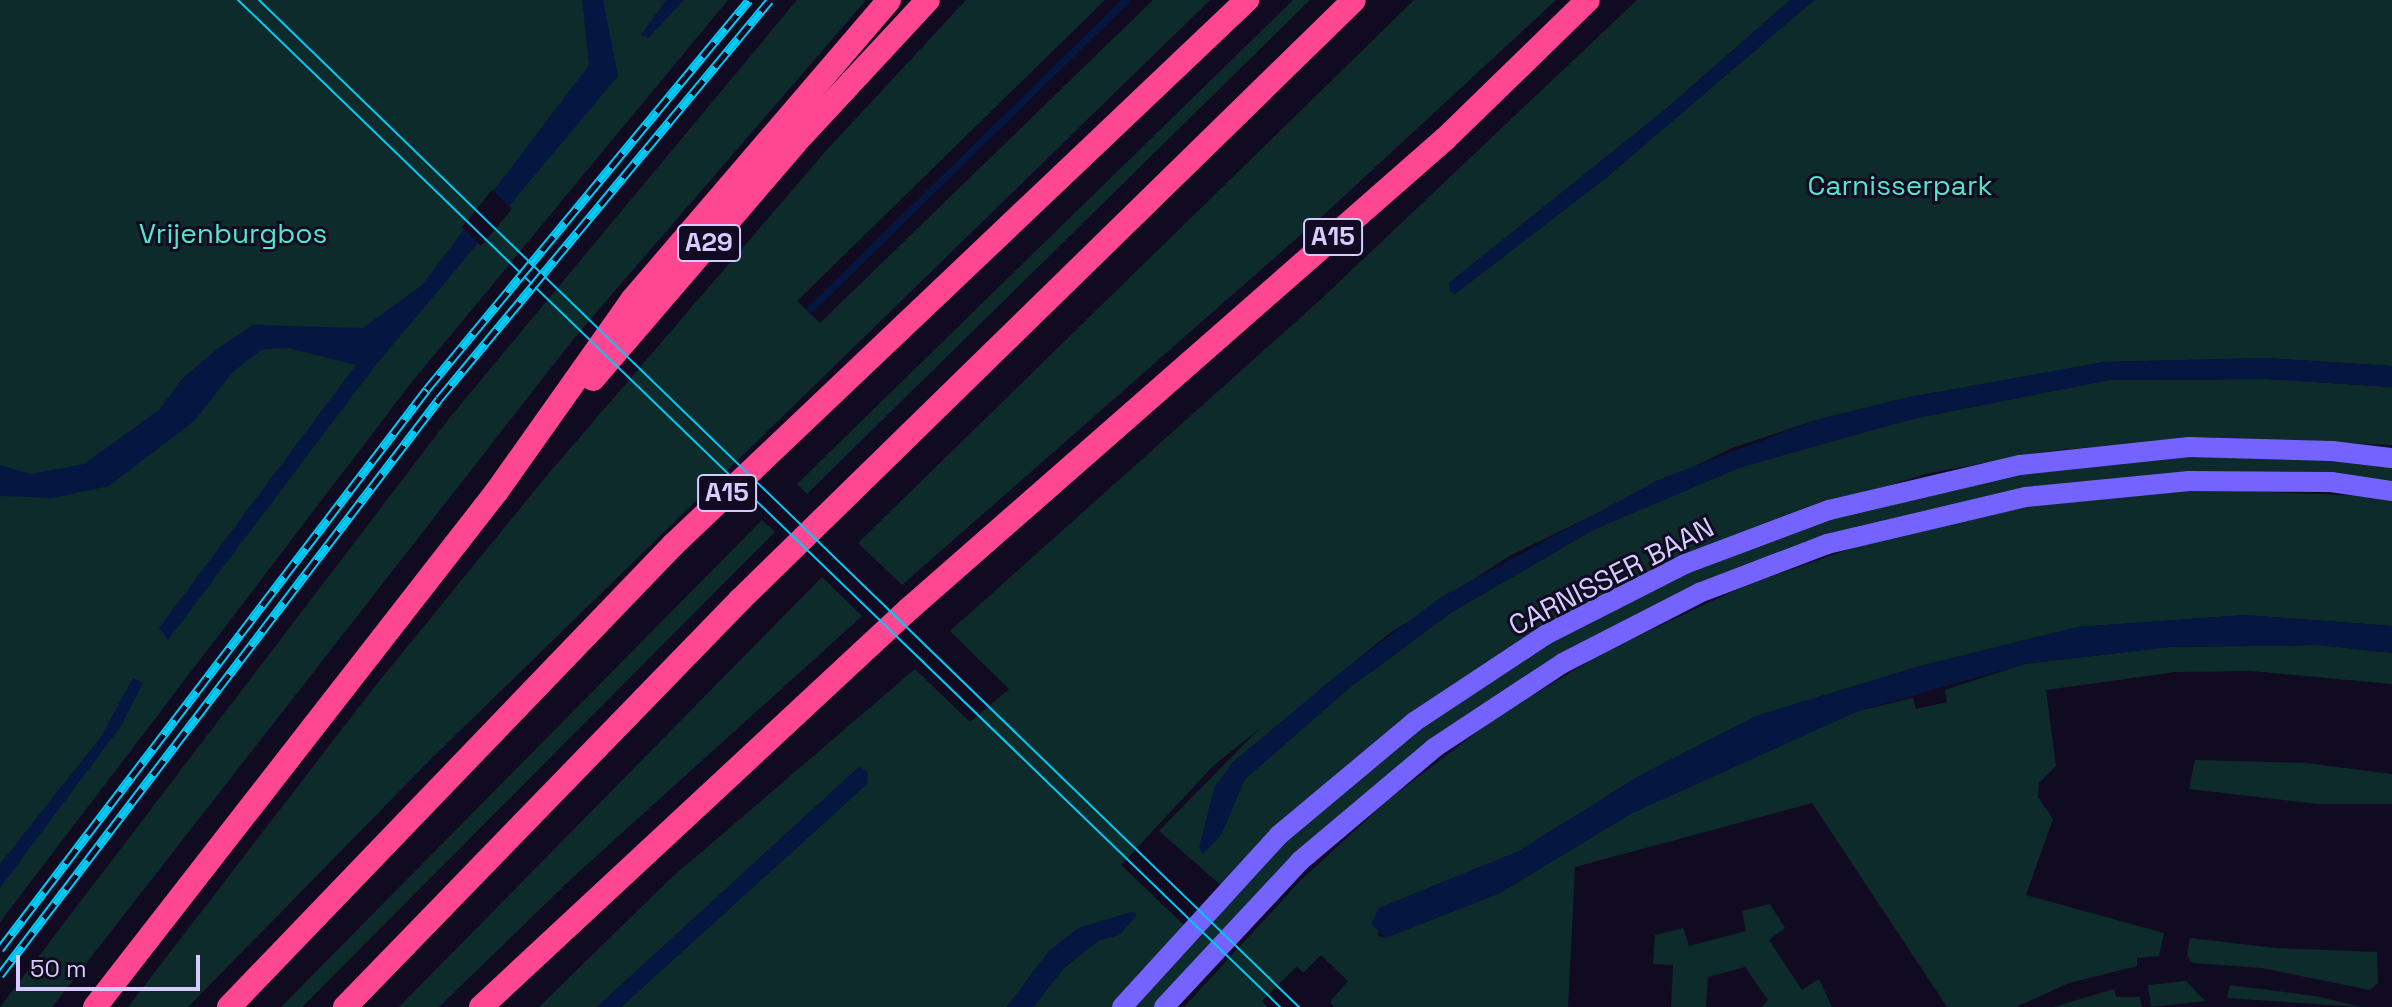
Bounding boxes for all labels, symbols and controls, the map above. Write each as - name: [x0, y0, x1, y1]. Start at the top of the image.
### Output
- park label: Carnisserpark: [1807, 168, 1993, 202]
- road number: A15: [1303, 215, 1363, 259]
- park label: Vrijenburgbos: [139, 216, 327, 250]
- road number: A29: [677, 221, 741, 265]
- road number: A15: [697, 471, 757, 515]
- street label: CARNISSER BAAN: [1503, 510, 1719, 642]
- scale bar: [20, 939, 204, 989]
- text: 50 m: [30, 953, 87, 984]

